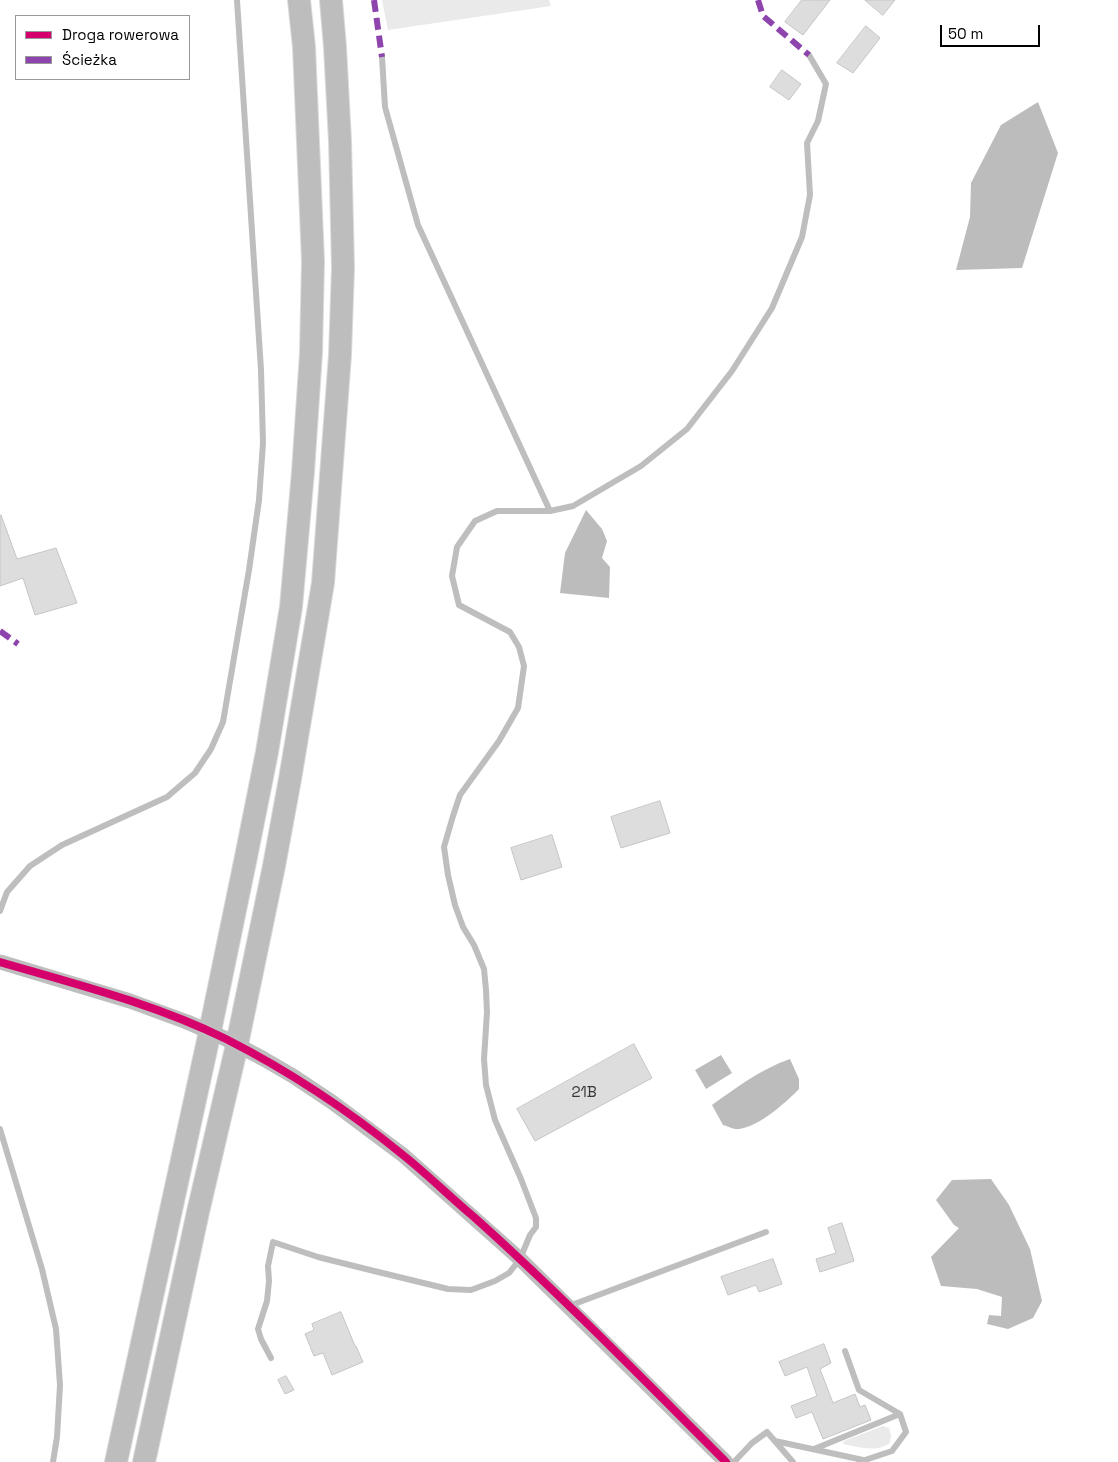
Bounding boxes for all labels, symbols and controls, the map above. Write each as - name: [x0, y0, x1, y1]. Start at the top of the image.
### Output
- legend: [15, 15, 190, 80]
- scale bar: [943, 15, 1043, 47]
- text: 50 m: [948, 24, 983, 43]
- text: Droga rowerowa: [62, 25, 179, 44]
- text: Ścieżka: [62, 50, 117, 69]
- house number: 21B: [571, 1084, 597, 1102]

